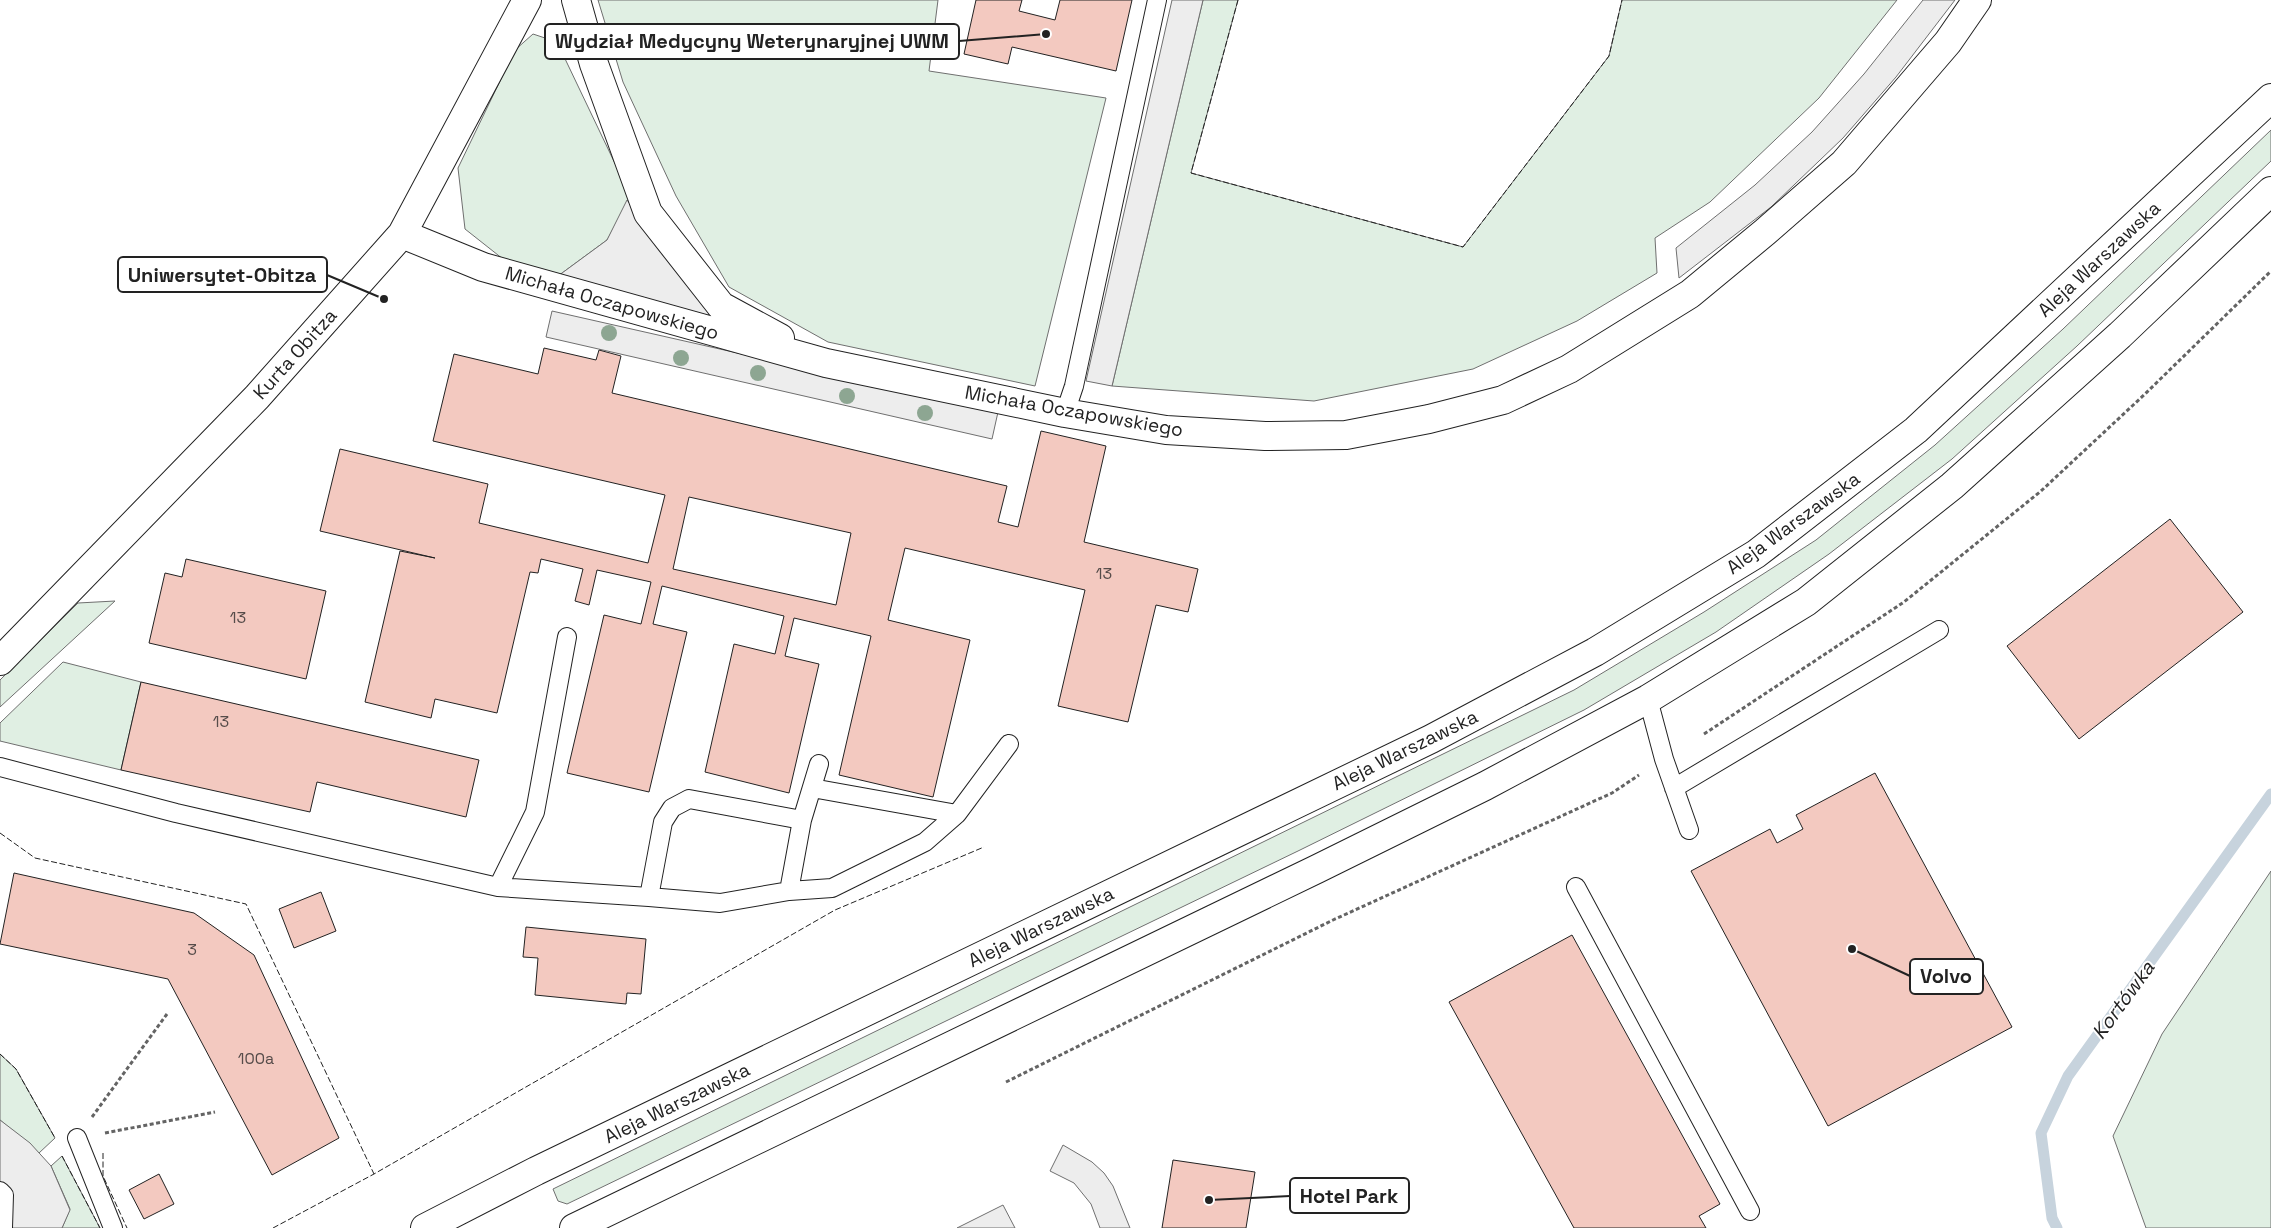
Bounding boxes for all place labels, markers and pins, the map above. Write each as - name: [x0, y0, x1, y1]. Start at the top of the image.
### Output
- callout: Wydział Medycyny Weterynaryjnej UWM: [545, 24, 959, 59]
- callout: Uniwersytet-Obitza: [118, 257, 327, 292]
- callout: Volvo: [1910, 959, 1983, 994]
- callout: Hotel Park: [1290, 1178, 1409, 1213]

